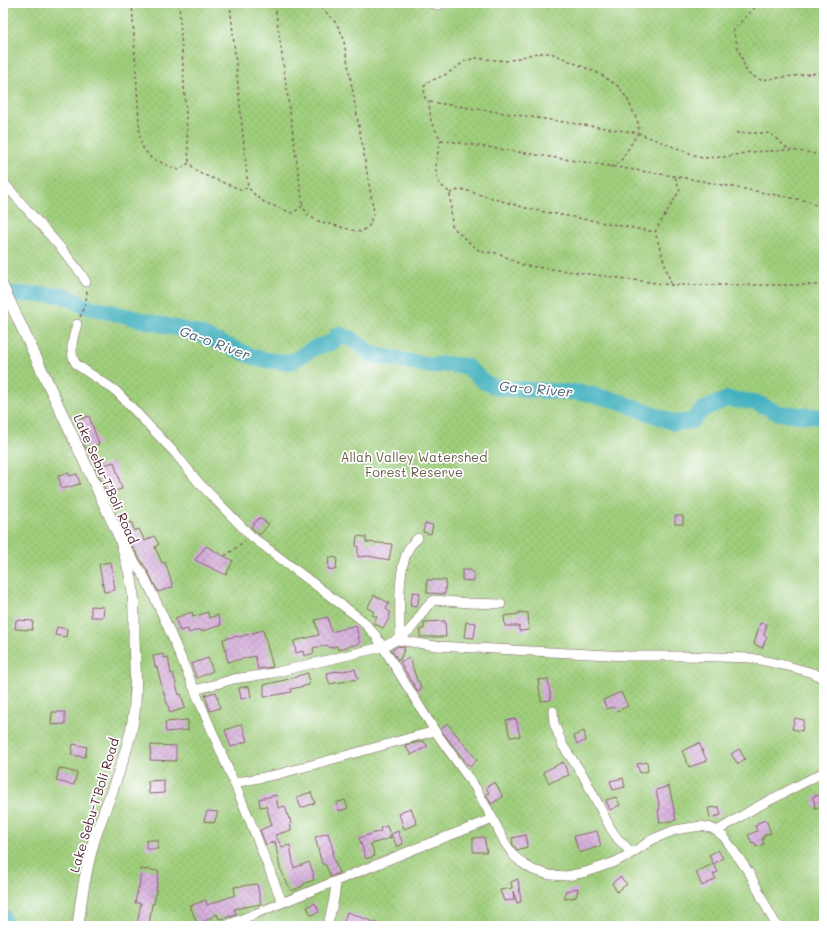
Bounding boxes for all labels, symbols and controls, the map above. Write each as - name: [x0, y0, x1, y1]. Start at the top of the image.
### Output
- water label: Ga-o River: [177, 321, 253, 364]
- water label: Ga-o River: [498, 376, 574, 401]
- street label: Lake Sebu-T'Boli Road: [70, 411, 143, 546]
- park label: Allah Valley Watershed Forest Reserve: [341, 448, 487, 480]
- street label: Lake Sebu-T'Boli Road: [65, 735, 122, 874]

